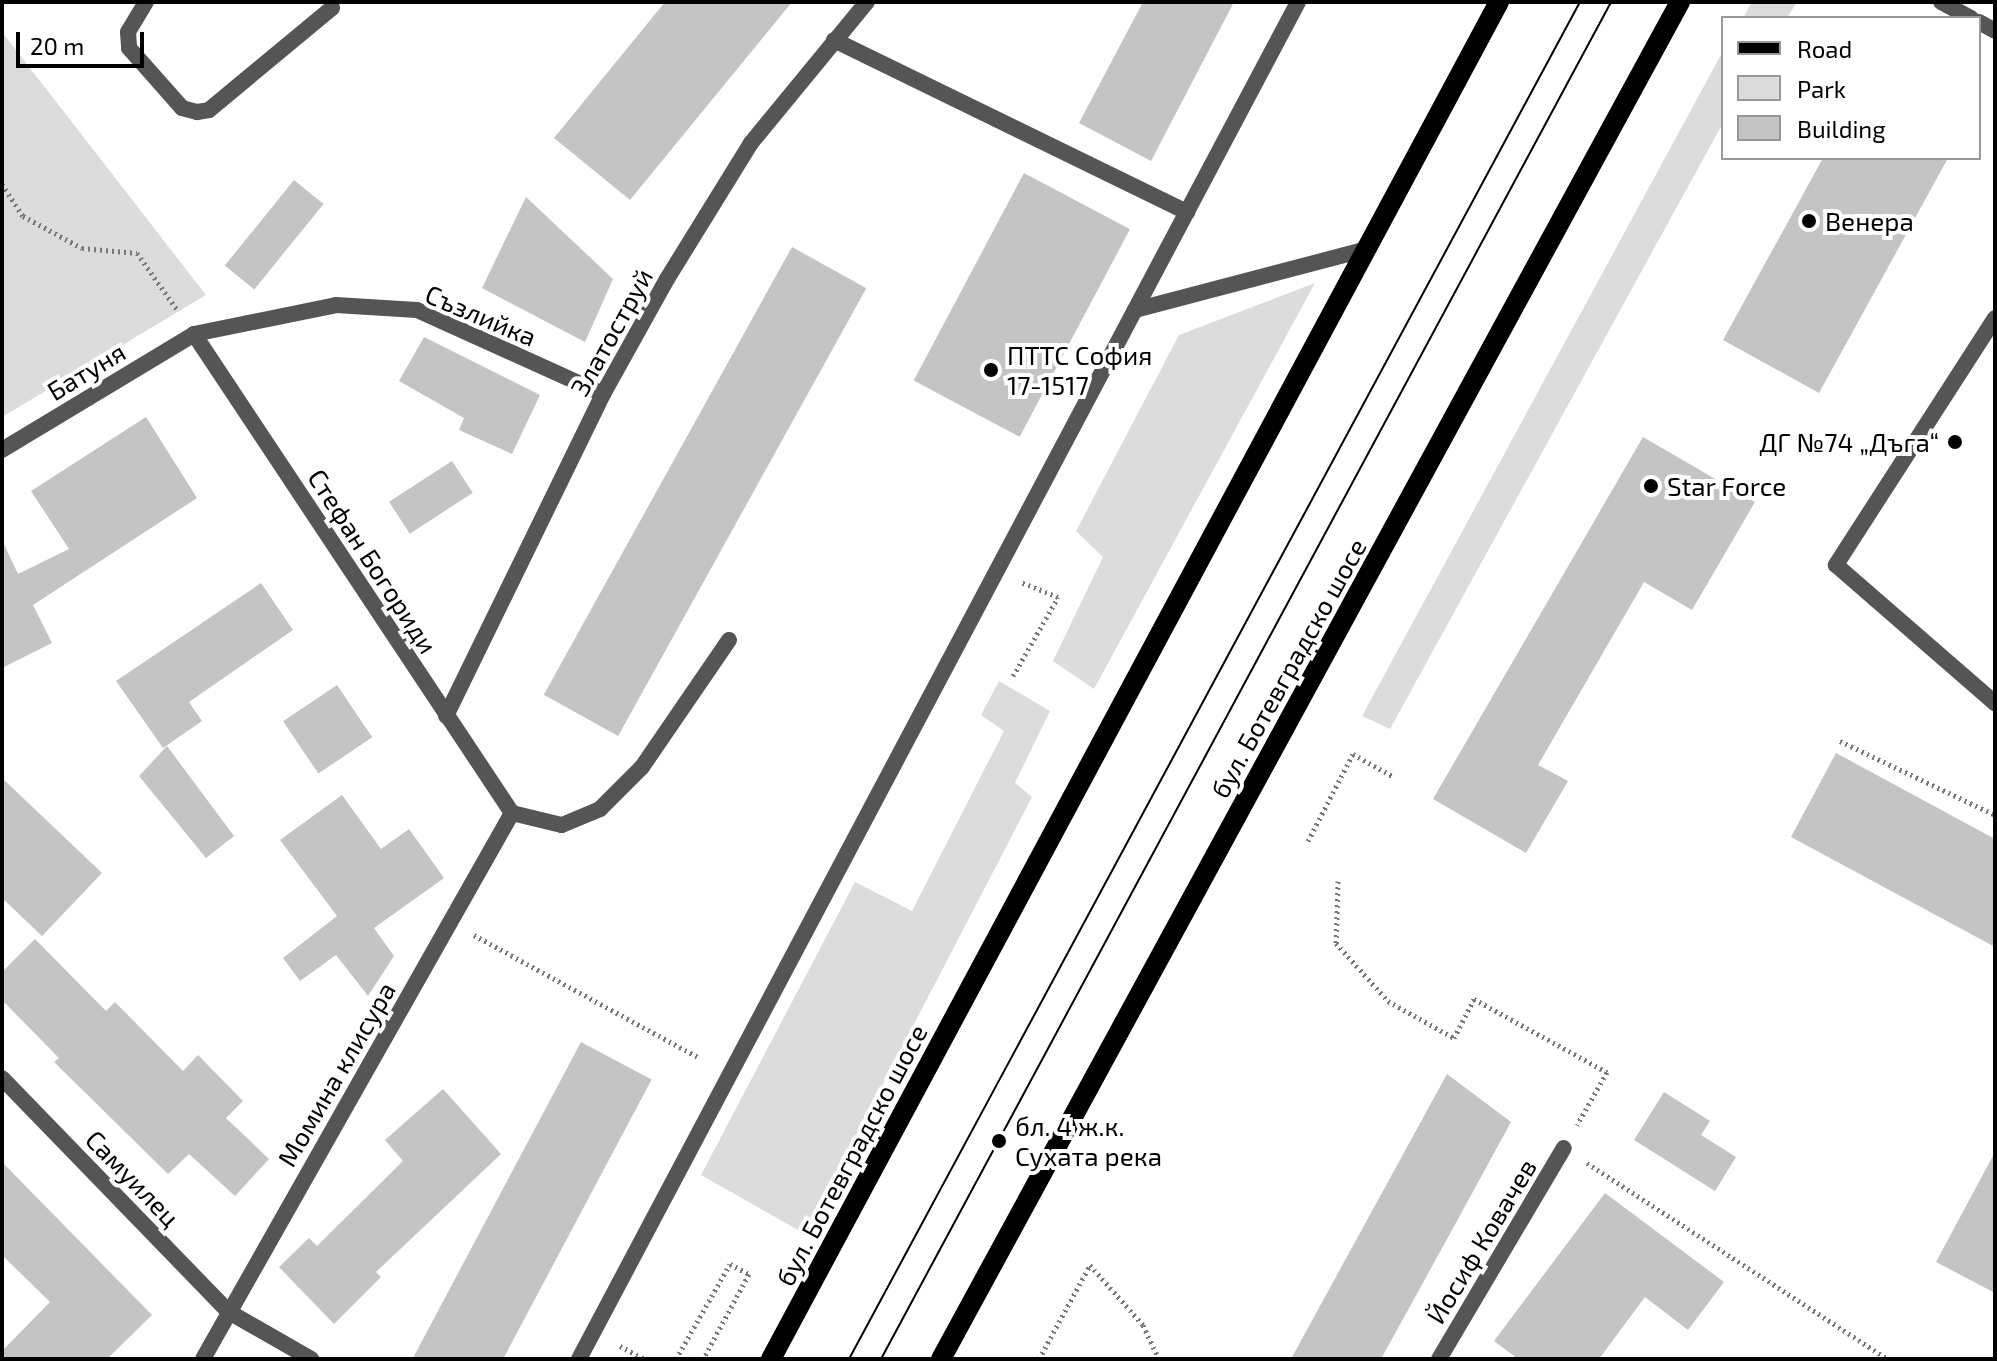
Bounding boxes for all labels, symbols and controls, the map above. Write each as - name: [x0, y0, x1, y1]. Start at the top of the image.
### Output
- scale bar: [20, 16, 148, 66]
- legend: [1721, 16, 1981, 160]
- text: 20 m: [30, 31, 84, 60]
- text: Road: [1797, 34, 1852, 63]
- text: Park: [1797, 74, 1846, 103]
- text: Building: [1797, 114, 1886, 143]
- place label: Венера: [1825, 205, 1914, 237]
- marker: Венера: [1800, 212, 1818, 230]
- street label: Златоструй: [563, 263, 659, 401]
- street label: Съзлийка: [421, 278, 541, 352]
- street label: Батуня: [41, 336, 131, 406]
- place label: ПТТС София 17-1517: [1007, 339, 1152, 400]
- marker: ПТТС София 17-1517: [982, 361, 1000, 379]
- place label: ДГ №74 „Дъга“: [1759, 426, 1939, 458]
- marker: ДГ №74 „Дъга“: [1946, 433, 1964, 451]
- street label: Стефан Богориди: [302, 463, 444, 659]
- place label: Star Force: [1667, 470, 1787, 502]
- marker: Star Force: [1642, 477, 1660, 495]
- street label: бул. Ботевградско шосе: [1204, 533, 1372, 803]
- street label: Момина клисура: [271, 976, 401, 1172]
- street label: бул. Ботевградско шосе: [769, 1019, 933, 1291]
- place label: бл. 4 ж.к. Сухата река: [1015, 1110, 1162, 1172]
- street label: Самуилец: [79, 1123, 187, 1233]
- marker: бл. 4 ж.к. Сухата река: [990, 1132, 1008, 1150]
- street label: Йосиф Ковачев: [1420, 1153, 1542, 1329]

